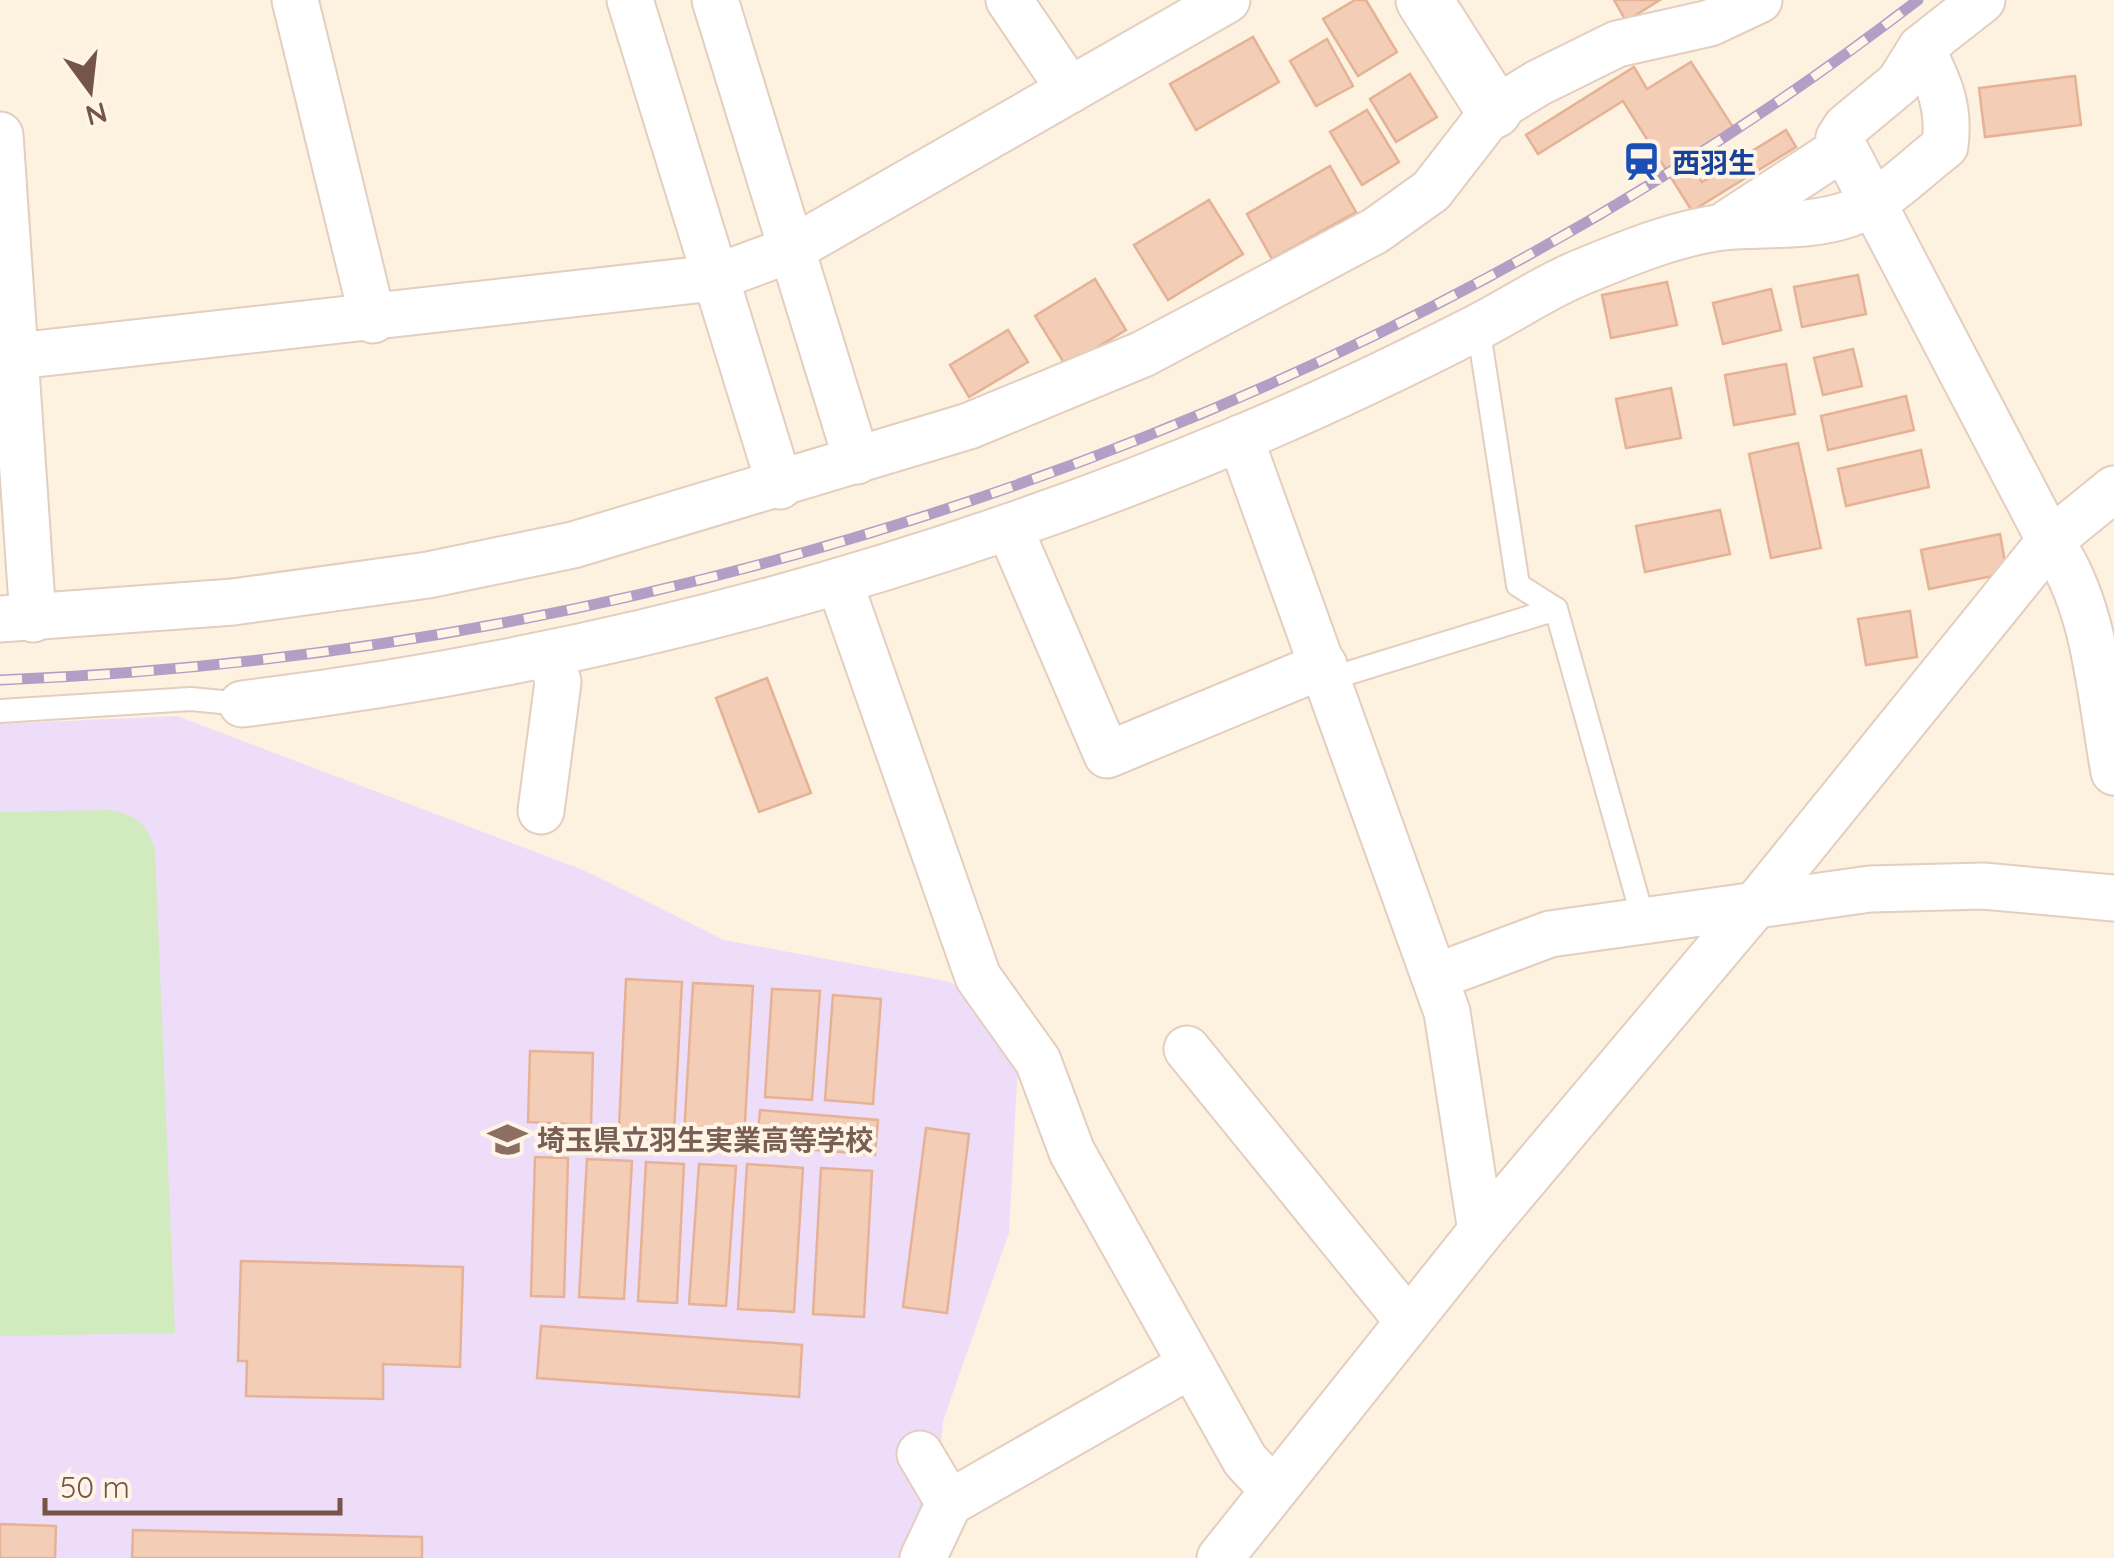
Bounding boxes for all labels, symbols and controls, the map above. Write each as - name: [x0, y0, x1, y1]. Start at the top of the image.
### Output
- north arrow: [40, 40, 140, 140]
- text: N: [82, 95, 111, 134]
- station icon: 西羽生: [1621, 141, 1663, 183]
- place label: 西羽生: [1672, 145, 1756, 180]
- school or university icon: 埼玉県立羽生実業高等学校: [486, 1118, 528, 1160]
- place label: 埼玉県立羽生実業高等学校: [537, 1122, 873, 1157]
- scale bar: [45, 1453, 340, 1515]
- text: 50 m: [60, 1468, 130, 1506]

